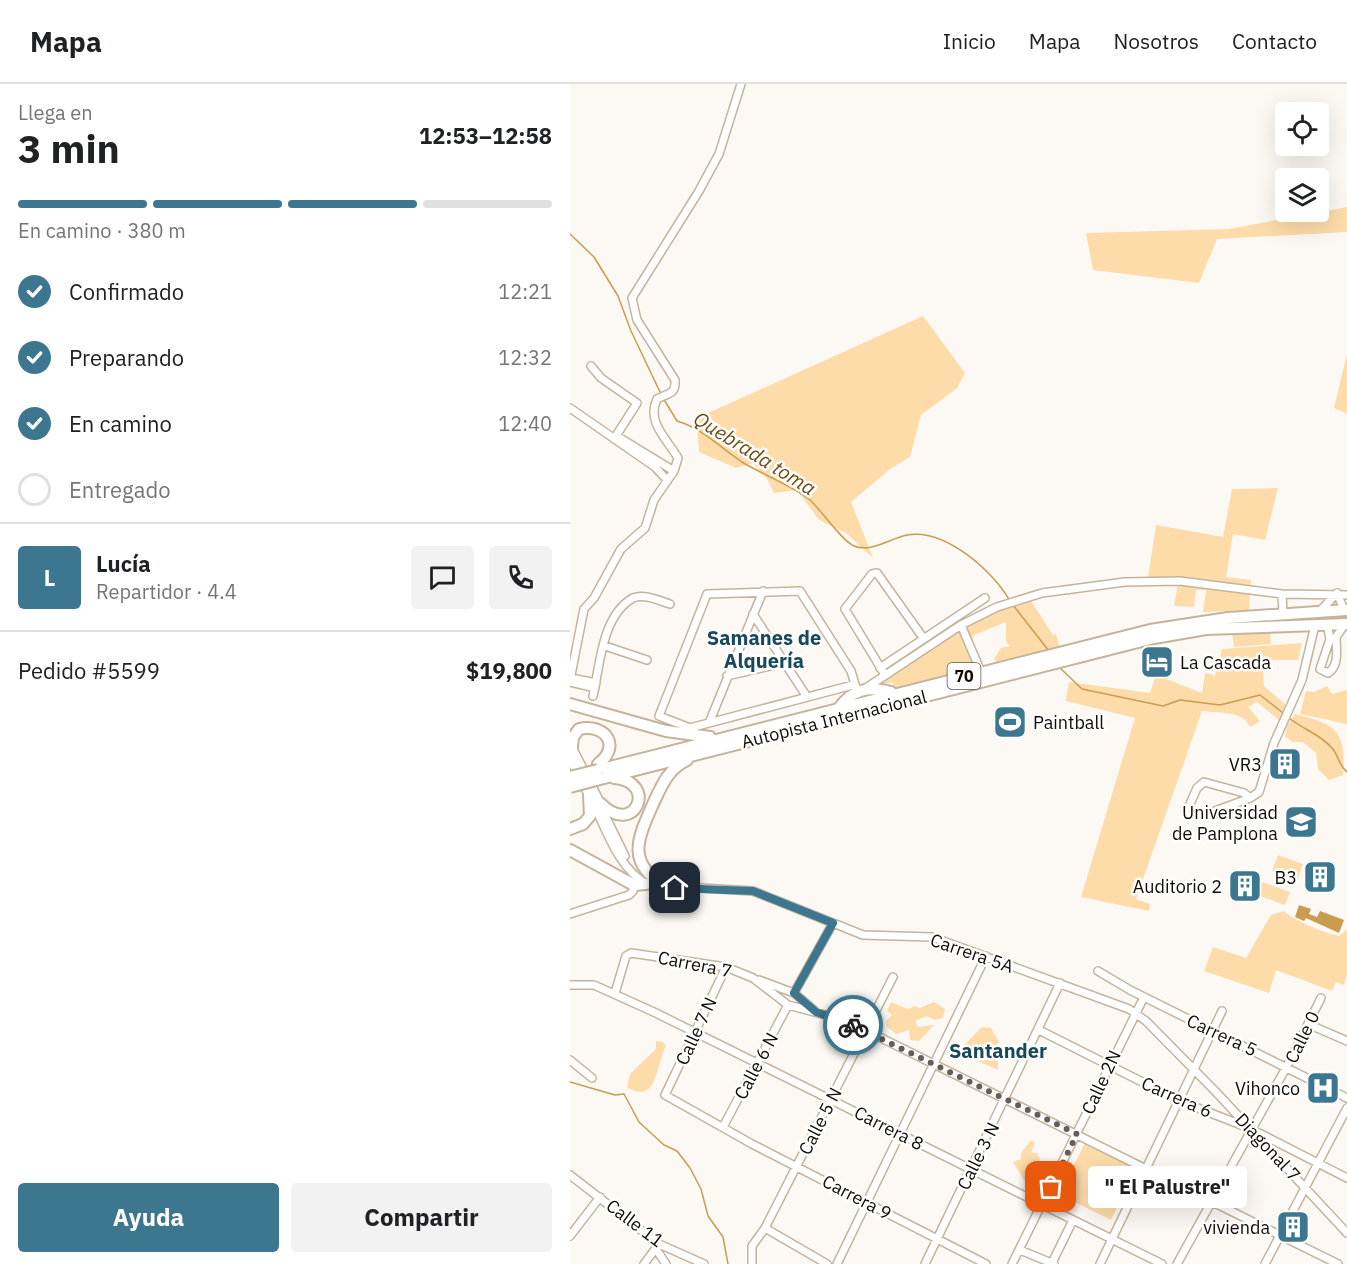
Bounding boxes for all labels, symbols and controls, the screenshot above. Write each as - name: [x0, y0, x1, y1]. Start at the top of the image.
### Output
- text: Mapa: [30, 23, 102, 60]
- text: Inicio: [943, 27, 996, 55]
- text: Mapa: [1029, 27, 1081, 55]
- text: Nosotros: [1114, 27, 1199, 55]
- text: Contacto: [1232, 27, 1317, 55]
- text: Llega en: [18, 99, 93, 126]
- map controls: [1275, 102, 1329, 222]
- button: locate: [1275, 102, 1329, 156]
- text: 12:53–12:58: [419, 121, 552, 150]
- text: 3 min: [18, 123, 120, 174]
- button: layers: [1275, 168, 1329, 222]
- text: En camino · 380 m: [18, 217, 186, 244]
- icon: check: [18, 275, 51, 308]
- text: Confirmado: [69, 277, 184, 306]
- text: 12:21: [498, 278, 552, 305]
- icon: check: [18, 341, 51, 374]
- text: Preparando: [69, 343, 184, 372]
- text: 12:32: [498, 344, 552, 371]
- water label: Quebrada toma: [689, 405, 821, 501]
- icon: check: [18, 407, 51, 440]
- text: En camino: [69, 409, 172, 438]
- text: 12:40: [498, 410, 552, 437]
- text: Entregado: [69, 475, 170, 504]
- button: chat: [411, 546, 474, 609]
- button: phone: [489, 546, 552, 609]
- text: Lucía: [96, 549, 151, 578]
- text: L: [44, 563, 55, 592]
- text: Repartidor · 4.4: [96, 578, 237, 605]
- district label: Samanes de Alquería: [707, 624, 821, 674]
- hotel icon: La Cascada: [1139, 644, 1175, 680]
- place label: La Cascada: [1180, 651, 1272, 674]
- text: Pedido #5599: [18, 656, 160, 685]
- text: $19,800: [466, 656, 552, 685]
- road number: 70: [948, 663, 980, 689]
- street label: Autopista Internacional: [739, 685, 929, 753]
- sports icon: Paintball: [992, 704, 1028, 740]
- place label: Paintball: [1033, 711, 1104, 734]
- building icon: VR3: [1267, 746, 1303, 782]
- place label: VR3: [1229, 753, 1262, 776]
- place label: Universidad de Pamplona: [1172, 801, 1278, 845]
- school or university icon: Universidad de Pamplona: [1283, 804, 1319, 840]
- building icon: B3: [1302, 859, 1338, 895]
- pin: [649, 862, 700, 913]
- place label: B3: [1274, 866, 1297, 889]
- building icon: Auditorio 2: [1227, 868, 1263, 904]
- icon: home: [658, 871, 691, 904]
- place label: Auditorio 2: [1133, 875, 1222, 898]
- street label: Carrera 5A: [927, 928, 1017, 978]
- street label: Carrera 7: [656, 946, 734, 982]
- street label: Calle 7 N: [670, 993, 722, 1069]
- courier: [823, 995, 883, 1055]
- street label: Calle 0: [1280, 1007, 1324, 1067]
- icon: bike: [837, 1009, 870, 1042]
- street label: Carrera 5: [1183, 1009, 1261, 1061]
- street label: Calle 6 N: [729, 1029, 783, 1103]
- district label: Santander: [949, 1037, 1047, 1064]
- street label: Calle 2N: [1076, 1046, 1126, 1118]
- hospital icon: Vihonco: [1305, 1070, 1341, 1106]
- street label: Carrera 6: [1138, 1071, 1216, 1123]
- place label: Vihonco: [1235, 1077, 1300, 1100]
- street label: Calle 5 N: [793, 1084, 847, 1158]
- street label: Carrera 8: [850, 1101, 928, 1155]
- street label: Diagonal 7: [1230, 1108, 1306, 1186]
- street label: Calle 3 N: [952, 1118, 1004, 1194]
- pin: [1025, 1161, 1076, 1212]
- callout: " El Palustre": [1087, 1166, 1246, 1208]
- street label: Carrera 9: [818, 1169, 896, 1225]
- icon: bag: [1034, 1170, 1067, 1203]
- text: " El Palustre": [1105, 1173, 1230, 1200]
- button: Ayuda: [18, 1183, 279, 1252]
- button: Compartir: [291, 1183, 552, 1252]
- street label: Calle 11: [602, 1194, 668, 1252]
- building icon: vivienda: [1275, 1209, 1311, 1245]
- place label: vivienda: [1203, 1216, 1270, 1239]

